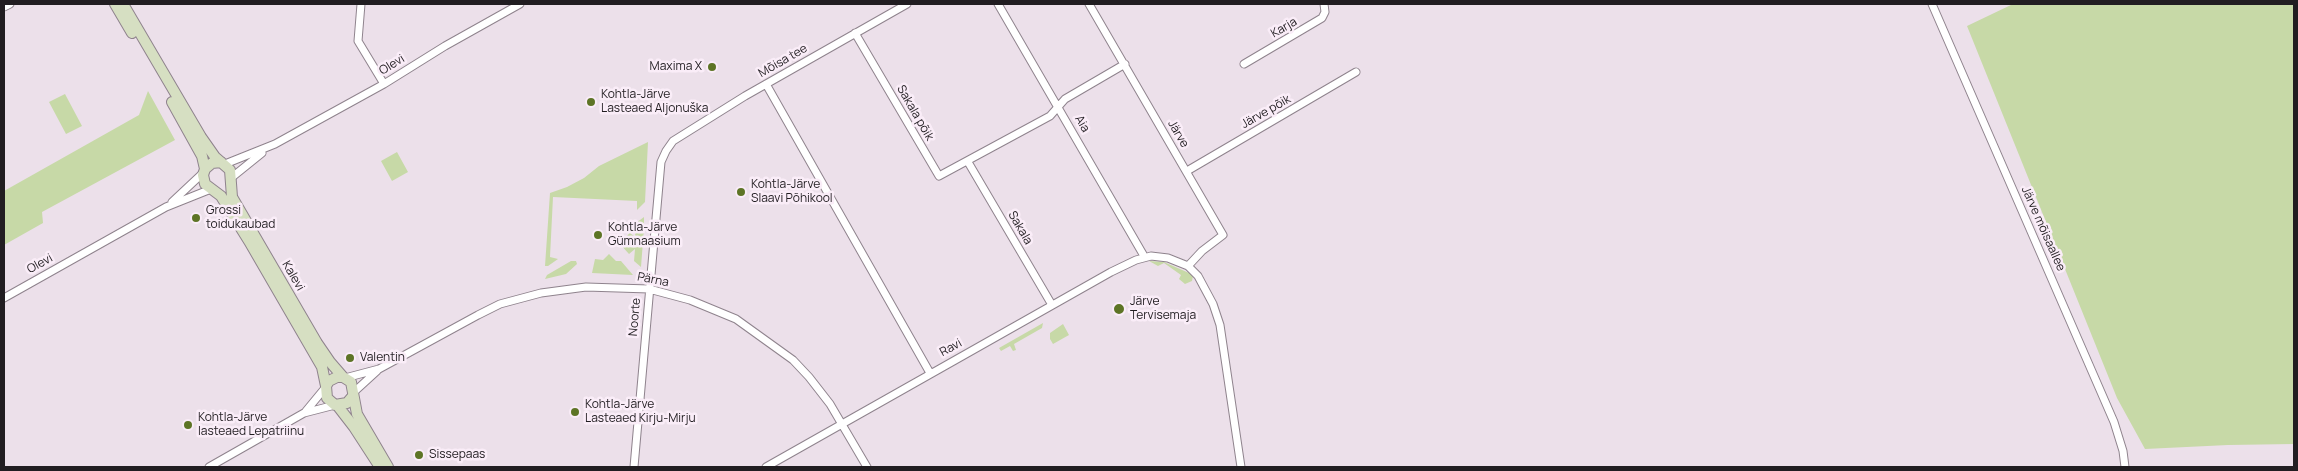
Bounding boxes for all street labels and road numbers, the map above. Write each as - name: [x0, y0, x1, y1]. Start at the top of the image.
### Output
- street label: Karja: [1268, 15, 1300, 41]
- street label: Mõisa tee: [756, 41, 810, 81]
- street label: Olevi: [377, 52, 407, 78]
- street label: Sakala põik: [893, 83, 937, 143]
- street label: Järve põik: [1239, 92, 1293, 132]
- street label: Aia: [1071, 113, 1093, 135]
- street label: Järve: [1164, 118, 1192, 150]
- street label: Järve mõisaallee: [2018, 184, 2068, 274]
- street label: Sakala: [1005, 209, 1035, 247]
- street label: Olevi: [25, 251, 55, 277]
- street label: Kalevi: [279, 258, 307, 294]
- street label: Pärna: [636, 270, 670, 290]
- street label: Noorte: [626, 297, 644, 337]
- street label: Ravi: [937, 336, 965, 360]

